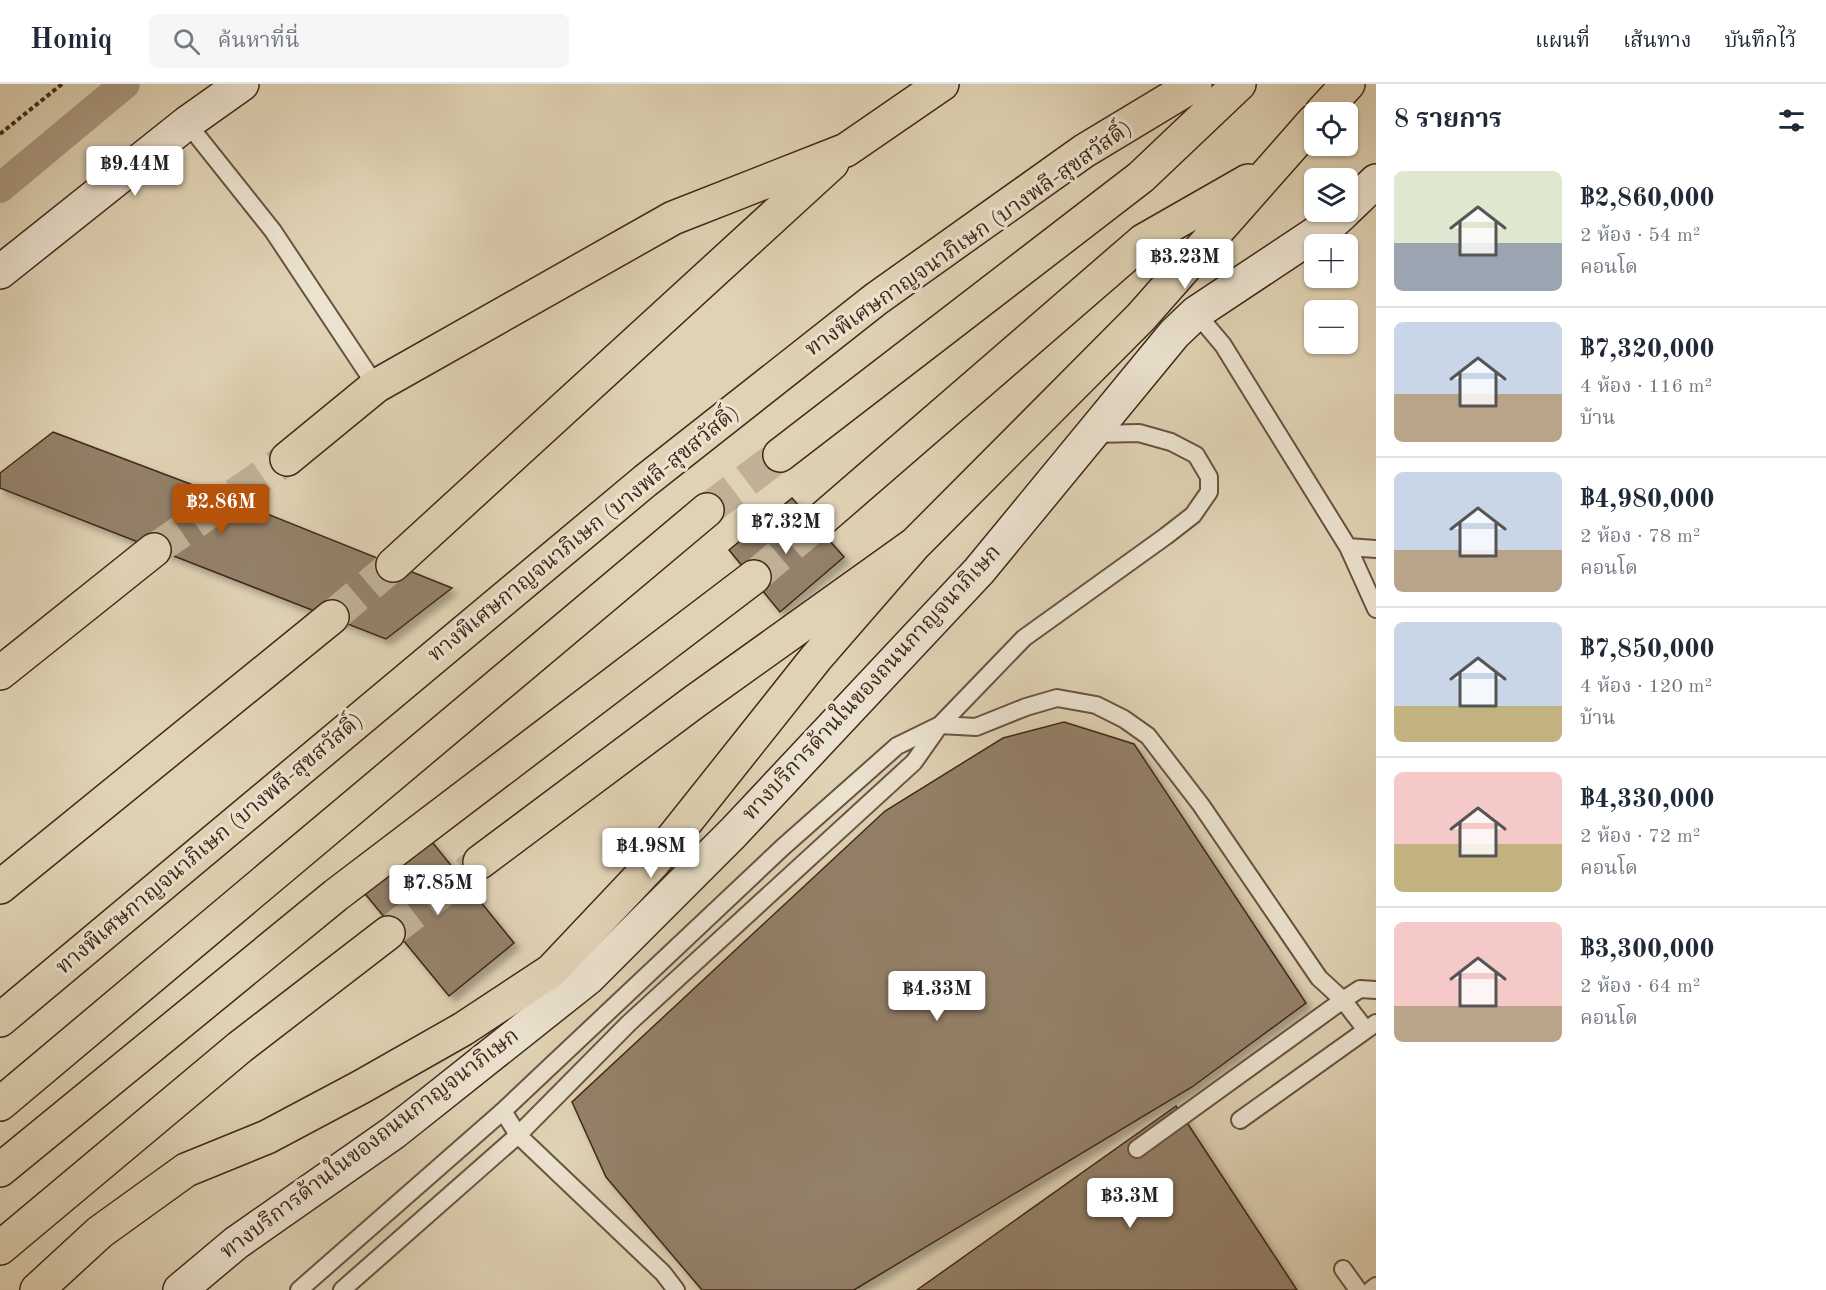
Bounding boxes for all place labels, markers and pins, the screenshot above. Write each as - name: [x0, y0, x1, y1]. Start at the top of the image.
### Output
- pin: ฿9.44M: [86, 146, 184, 197]
- pin: ฿3.23M: [1136, 239, 1234, 290]
- pin: ฿2.86M: [172, 484, 270, 535]
- pin: ฿7.32M: [737, 504, 835, 555]
- pin: ฿4.98M: [602, 828, 700, 879]
- pin: ฿7.85M: [389, 865, 487, 916]
- pin: ฿4.33M: [888, 971, 986, 1022]
- pin: ฿3.3M: [1088, 1178, 1172, 1229]

